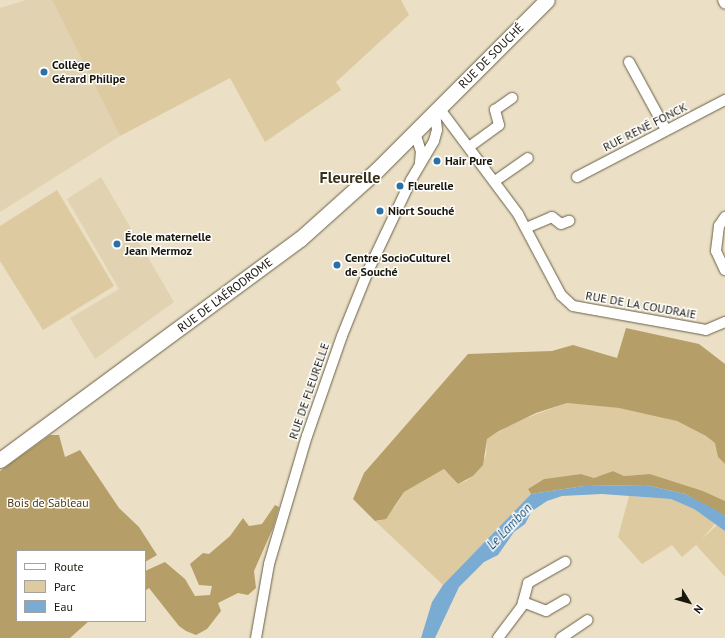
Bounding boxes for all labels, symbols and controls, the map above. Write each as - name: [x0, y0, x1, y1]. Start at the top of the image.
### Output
- street label: RUE DE SOUCHÉ: [456, 21, 526, 91]
- place label: Collège Gérard Philipe: [52, 58, 125, 86]
- marker: Collège Gérard Philipe: [39, 67, 49, 77]
- street label: RUE RENÉ FONCK: [601, 100, 689, 154]
- place label: Hair Pure: [445, 154, 493, 168]
- marker: Hair Pure: [432, 156, 442, 166]
- district label: Fleurelle: [320, 167, 380, 187]
- place label: Fleurelle: [408, 179, 454, 193]
- marker: Fleurelle: [395, 181, 405, 191]
- place label: Niort Souché: [388, 204, 454, 218]
- marker: Niort Souché: [375, 206, 385, 216]
- place label: École maternelle Jean Mermoz: [125, 230, 211, 258]
- marker: École maternelle Jean Mermoz: [112, 239, 122, 249]
- place label: Centre SocioCulturel de Souché: [345, 251, 450, 279]
- street label: RUE DE L'AÉRODROME: [175, 255, 275, 335]
- marker: Centre SocioCulturel de Souché: [332, 260, 342, 270]
- street label: RUE DE LA COUDRAIE: [584, 288, 698, 322]
- street label: RUE DE FLEURELLE: [286, 341, 332, 441]
- park label: Bois de Sableau: [7, 496, 89, 510]
- water label: Le Lambon: [484, 501, 536, 553]
- legend: [16, 550, 146, 622]
- text: Route: [54, 559, 84, 574]
- text: Parc: [54, 579, 76, 594]
- north arrow: [669, 582, 709, 622]
- text: Eau: [54, 599, 73, 614]
- text: N: [691, 602, 706, 616]

